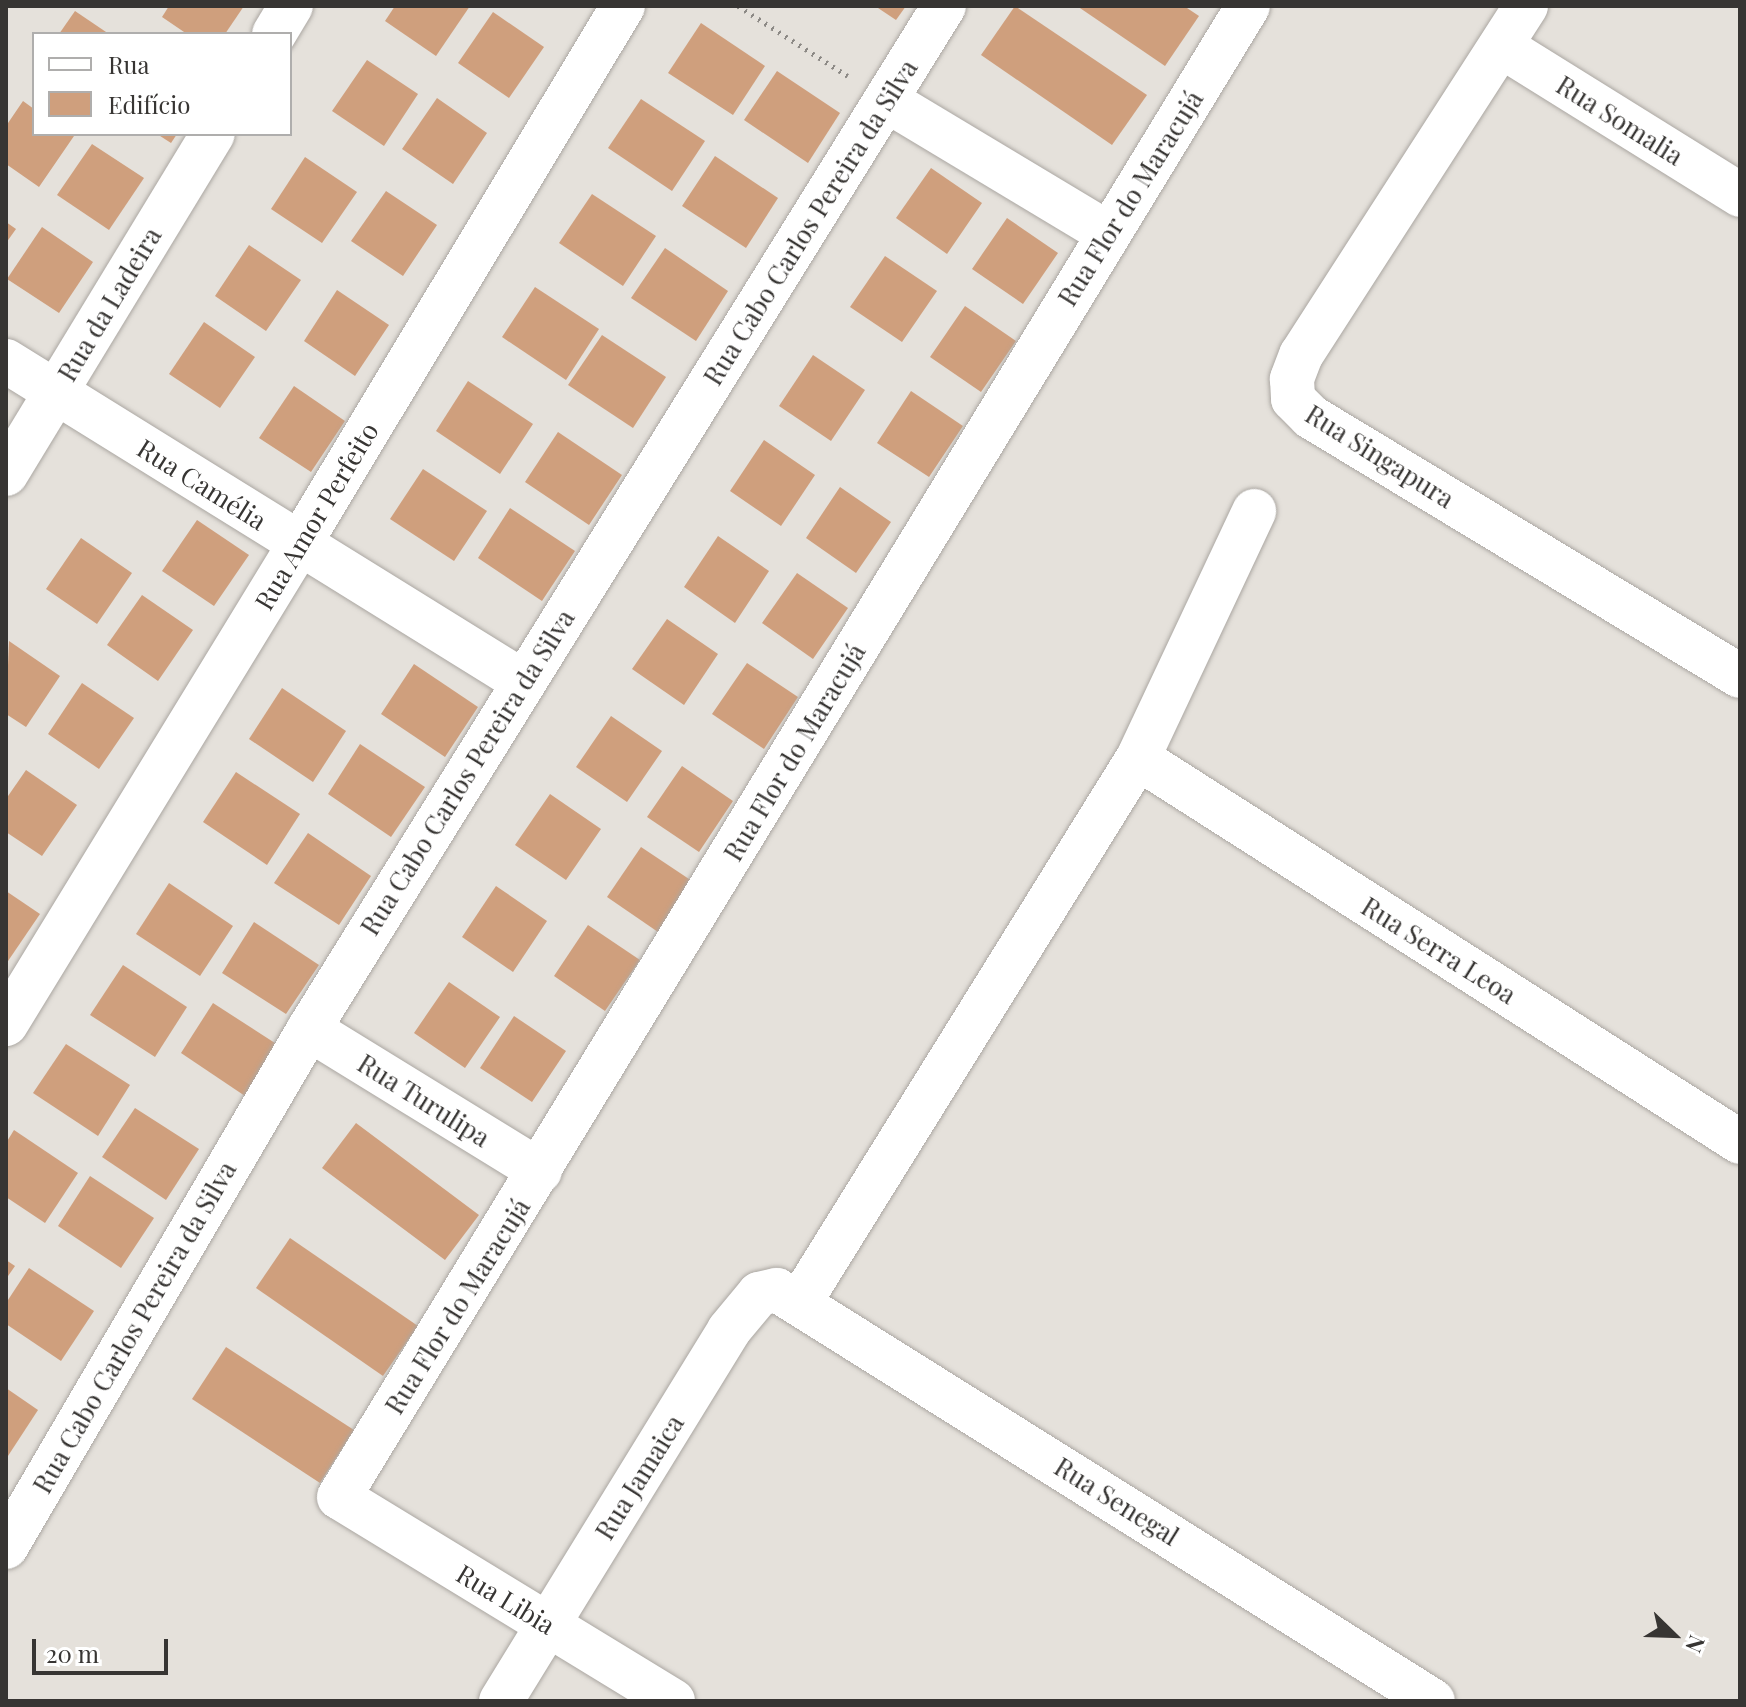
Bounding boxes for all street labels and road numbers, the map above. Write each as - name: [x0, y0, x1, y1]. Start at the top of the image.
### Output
- street label: Rua Cabo Carlos Pereira da Silva: [696, 53, 924, 391]
- street label: Rua Somalia: [1551, 69, 1689, 171]
- street label: Rua Flor do Maracujá: [1051, 84, 1209, 312]
- street label: Rua da Ladeira: [51, 221, 167, 387]
- street label: Rua Singapura: [1300, 398, 1460, 514]
- street label: Rua Amor Perfeito: [247, 416, 385, 616]
- street label: Rua Camélia: [132, 432, 272, 536]
- street label: Rua Cabo Carlos Pereira da Silva: [353, 603, 581, 941]
- street label: Rua Flor do Maracujá: [717, 637, 871, 867]
- street label: Rua Serra Leoa: [1356, 890, 1522, 1010]
- street label: Rua Turulipa: [352, 1047, 496, 1153]
- street label: Rua Cabo Carlos Pereira da Silva: [26, 1155, 242, 1499]
- street label: Rua Flor do Maracujá: [378, 1192, 536, 1420]
- street label: Rua Jamaica: [588, 1409, 690, 1545]
- street label: Rua Senegal: [1049, 1450, 1185, 1552]
- street label: Rua Libia: [451, 1557, 561, 1641]

